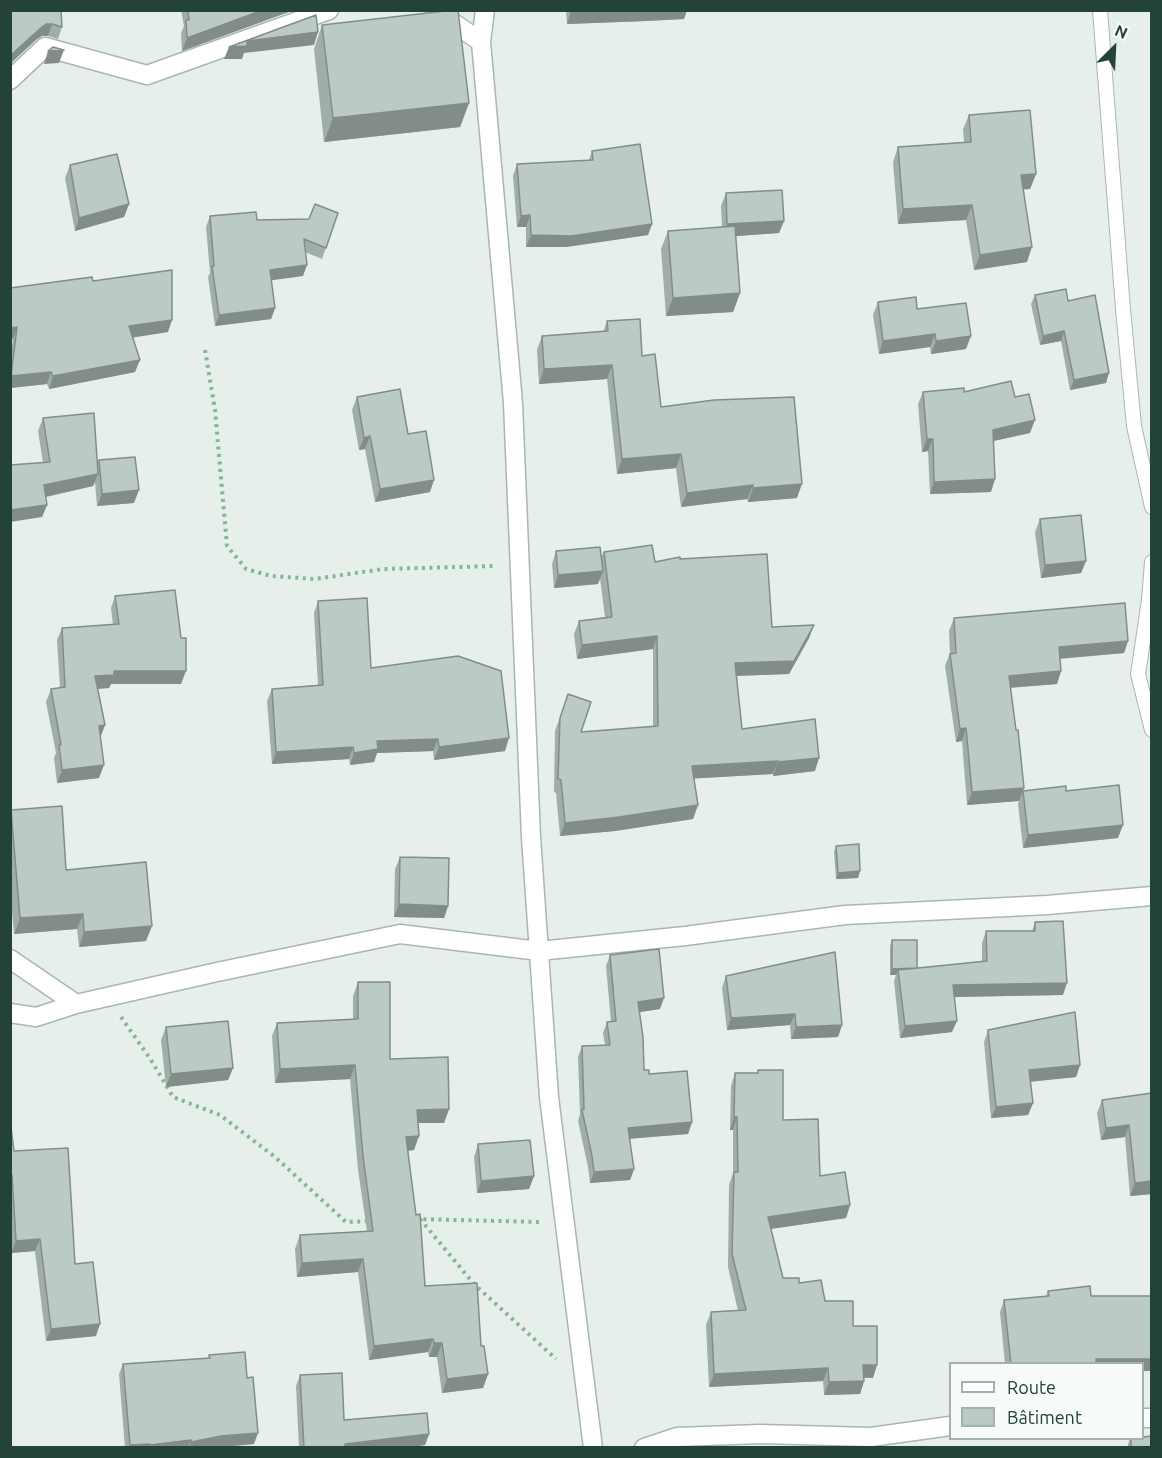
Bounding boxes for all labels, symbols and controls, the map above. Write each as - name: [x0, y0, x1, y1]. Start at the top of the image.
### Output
- north arrow: [1084, 18, 1144, 78]
- text: N: [1112, 21, 1130, 42]
- legend: [949, 1362, 1144, 1440]
- text: Route: [1007, 1377, 1056, 1397]
- text: Bâtiment: [1007, 1407, 1082, 1427]

